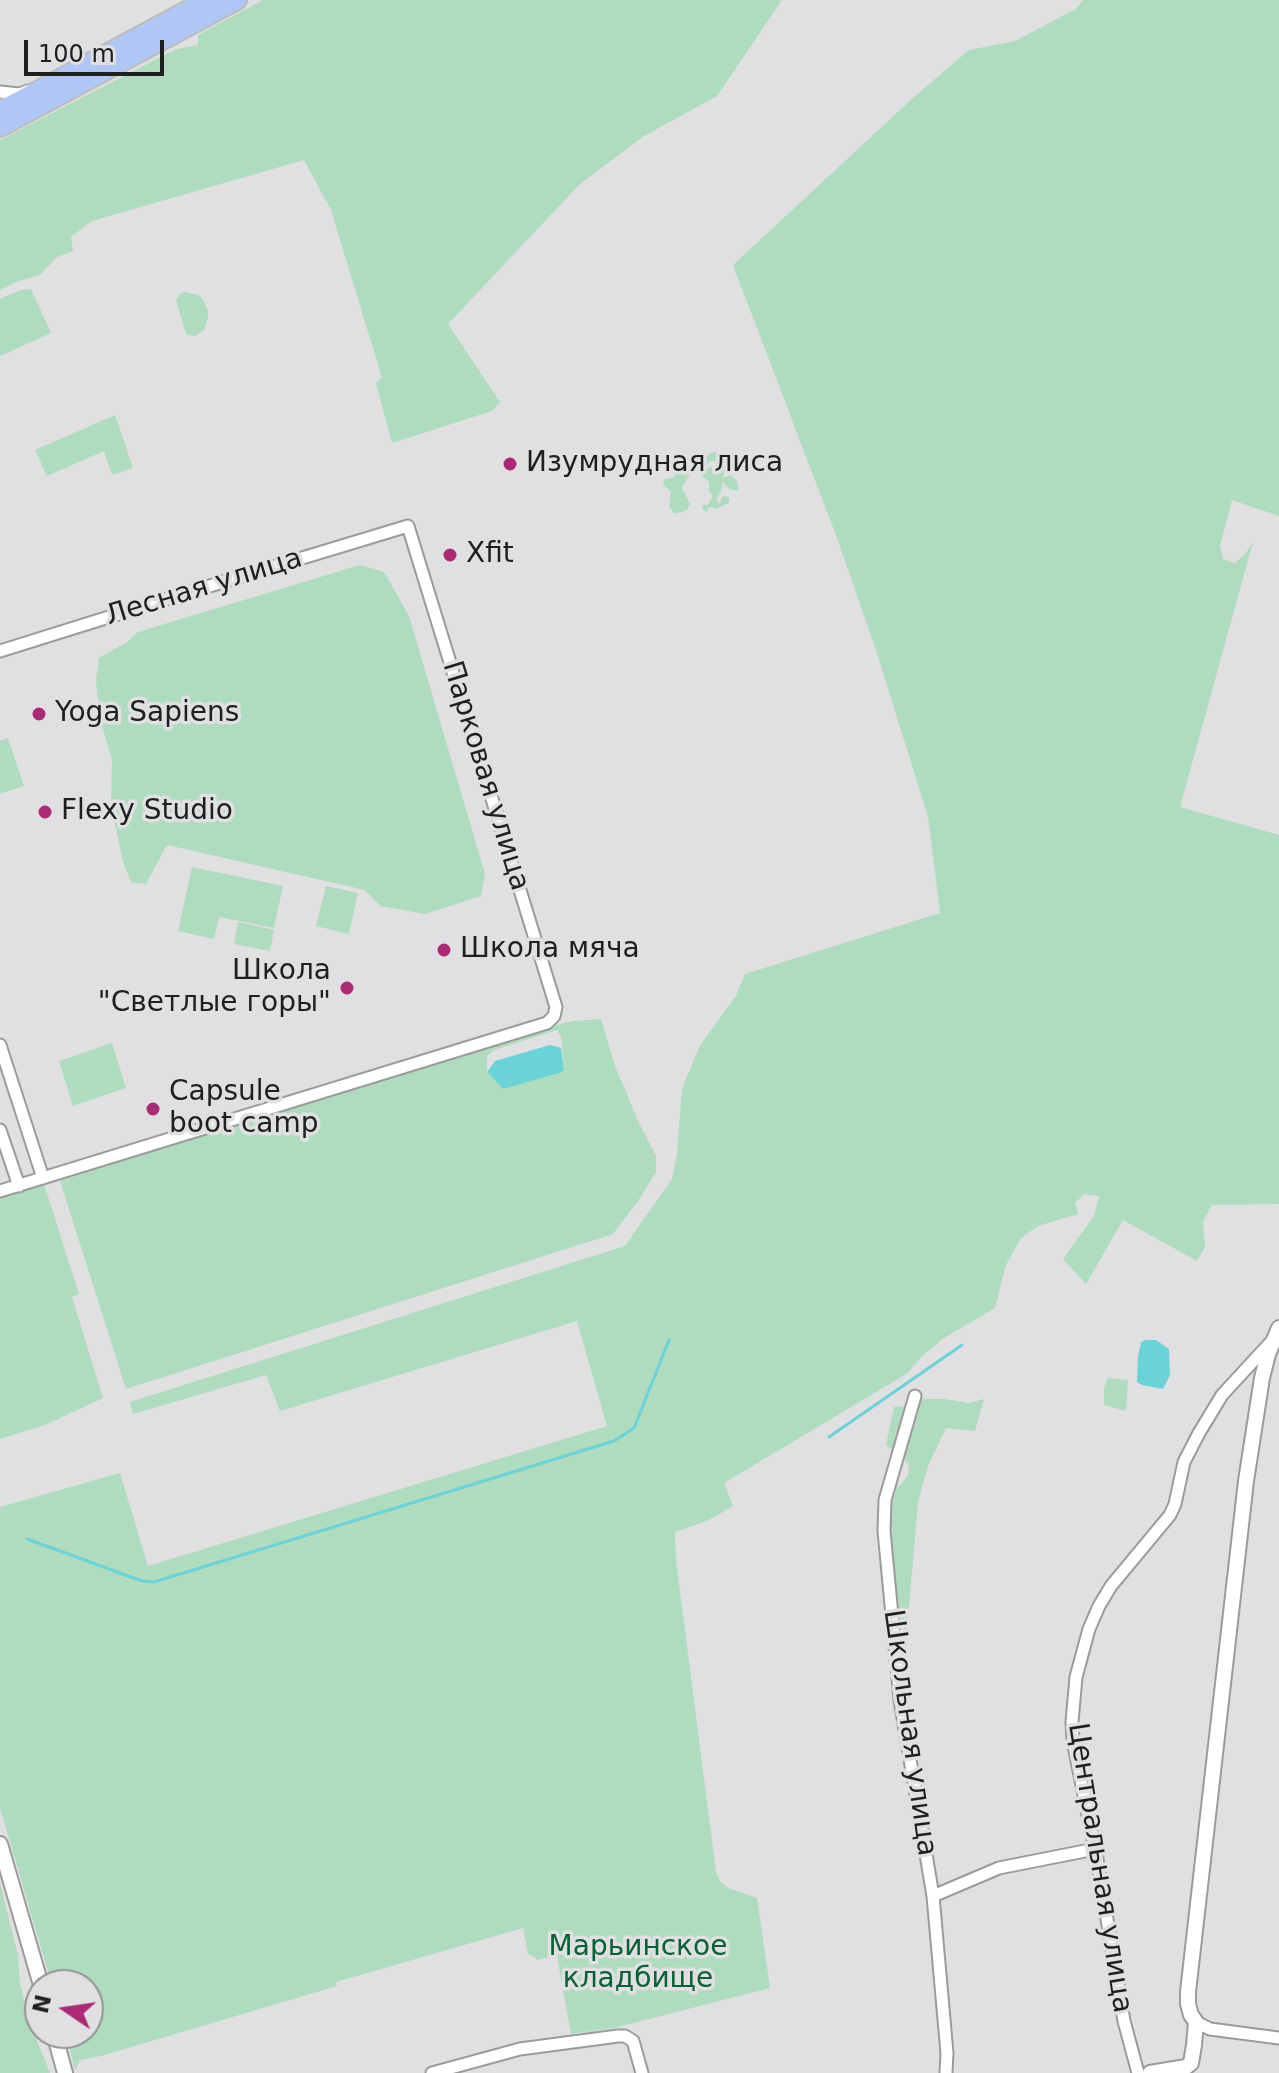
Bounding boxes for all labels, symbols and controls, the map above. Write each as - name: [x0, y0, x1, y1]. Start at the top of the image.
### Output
- scale bar: [28, 24, 168, 74]
- text: 100 m: [38, 40, 115, 68]
- place label: Изумрудная лиса: [526, 447, 783, 481]
- marker: Изумрудная лиса: [501, 455, 519, 473]
- place label: Xfit: [466, 538, 514, 572]
- street label: Лесная улица: [102, 542, 306, 634]
- marker: Xfit: [441, 546, 459, 564]
- street label: Парковая улица: [434, 657, 536, 895]
- place label: Yoga Sapiens: [55, 697, 239, 731]
- marker: Yoga Sapiens: [30, 705, 48, 723]
- place label: Flexy Studio: [61, 795, 233, 829]
- marker: Flexy Studio: [36, 803, 54, 821]
- place label: Школа мяча: [460, 933, 640, 967]
- marker: Школа мяча: [435, 941, 453, 959]
- place label: Школа "Светлые горы": [98, 955, 331, 1021]
- marker: Школа "Светлые горы": [338, 979, 356, 997]
- place label: Capsule boot camp: [169, 1076, 319, 1142]
- marker: Capsule boot camp: [144, 1100, 162, 1118]
- street label: Школьная улица: [875, 1608, 943, 1858]
- street label: Центральная улица: [1059, 1721, 1139, 2015]
- park label: Марьинское кладбище: [549, 1931, 727, 1997]
- north arrow: [24, 1969, 104, 2049]
- text: N: [28, 1992, 56, 2016]

